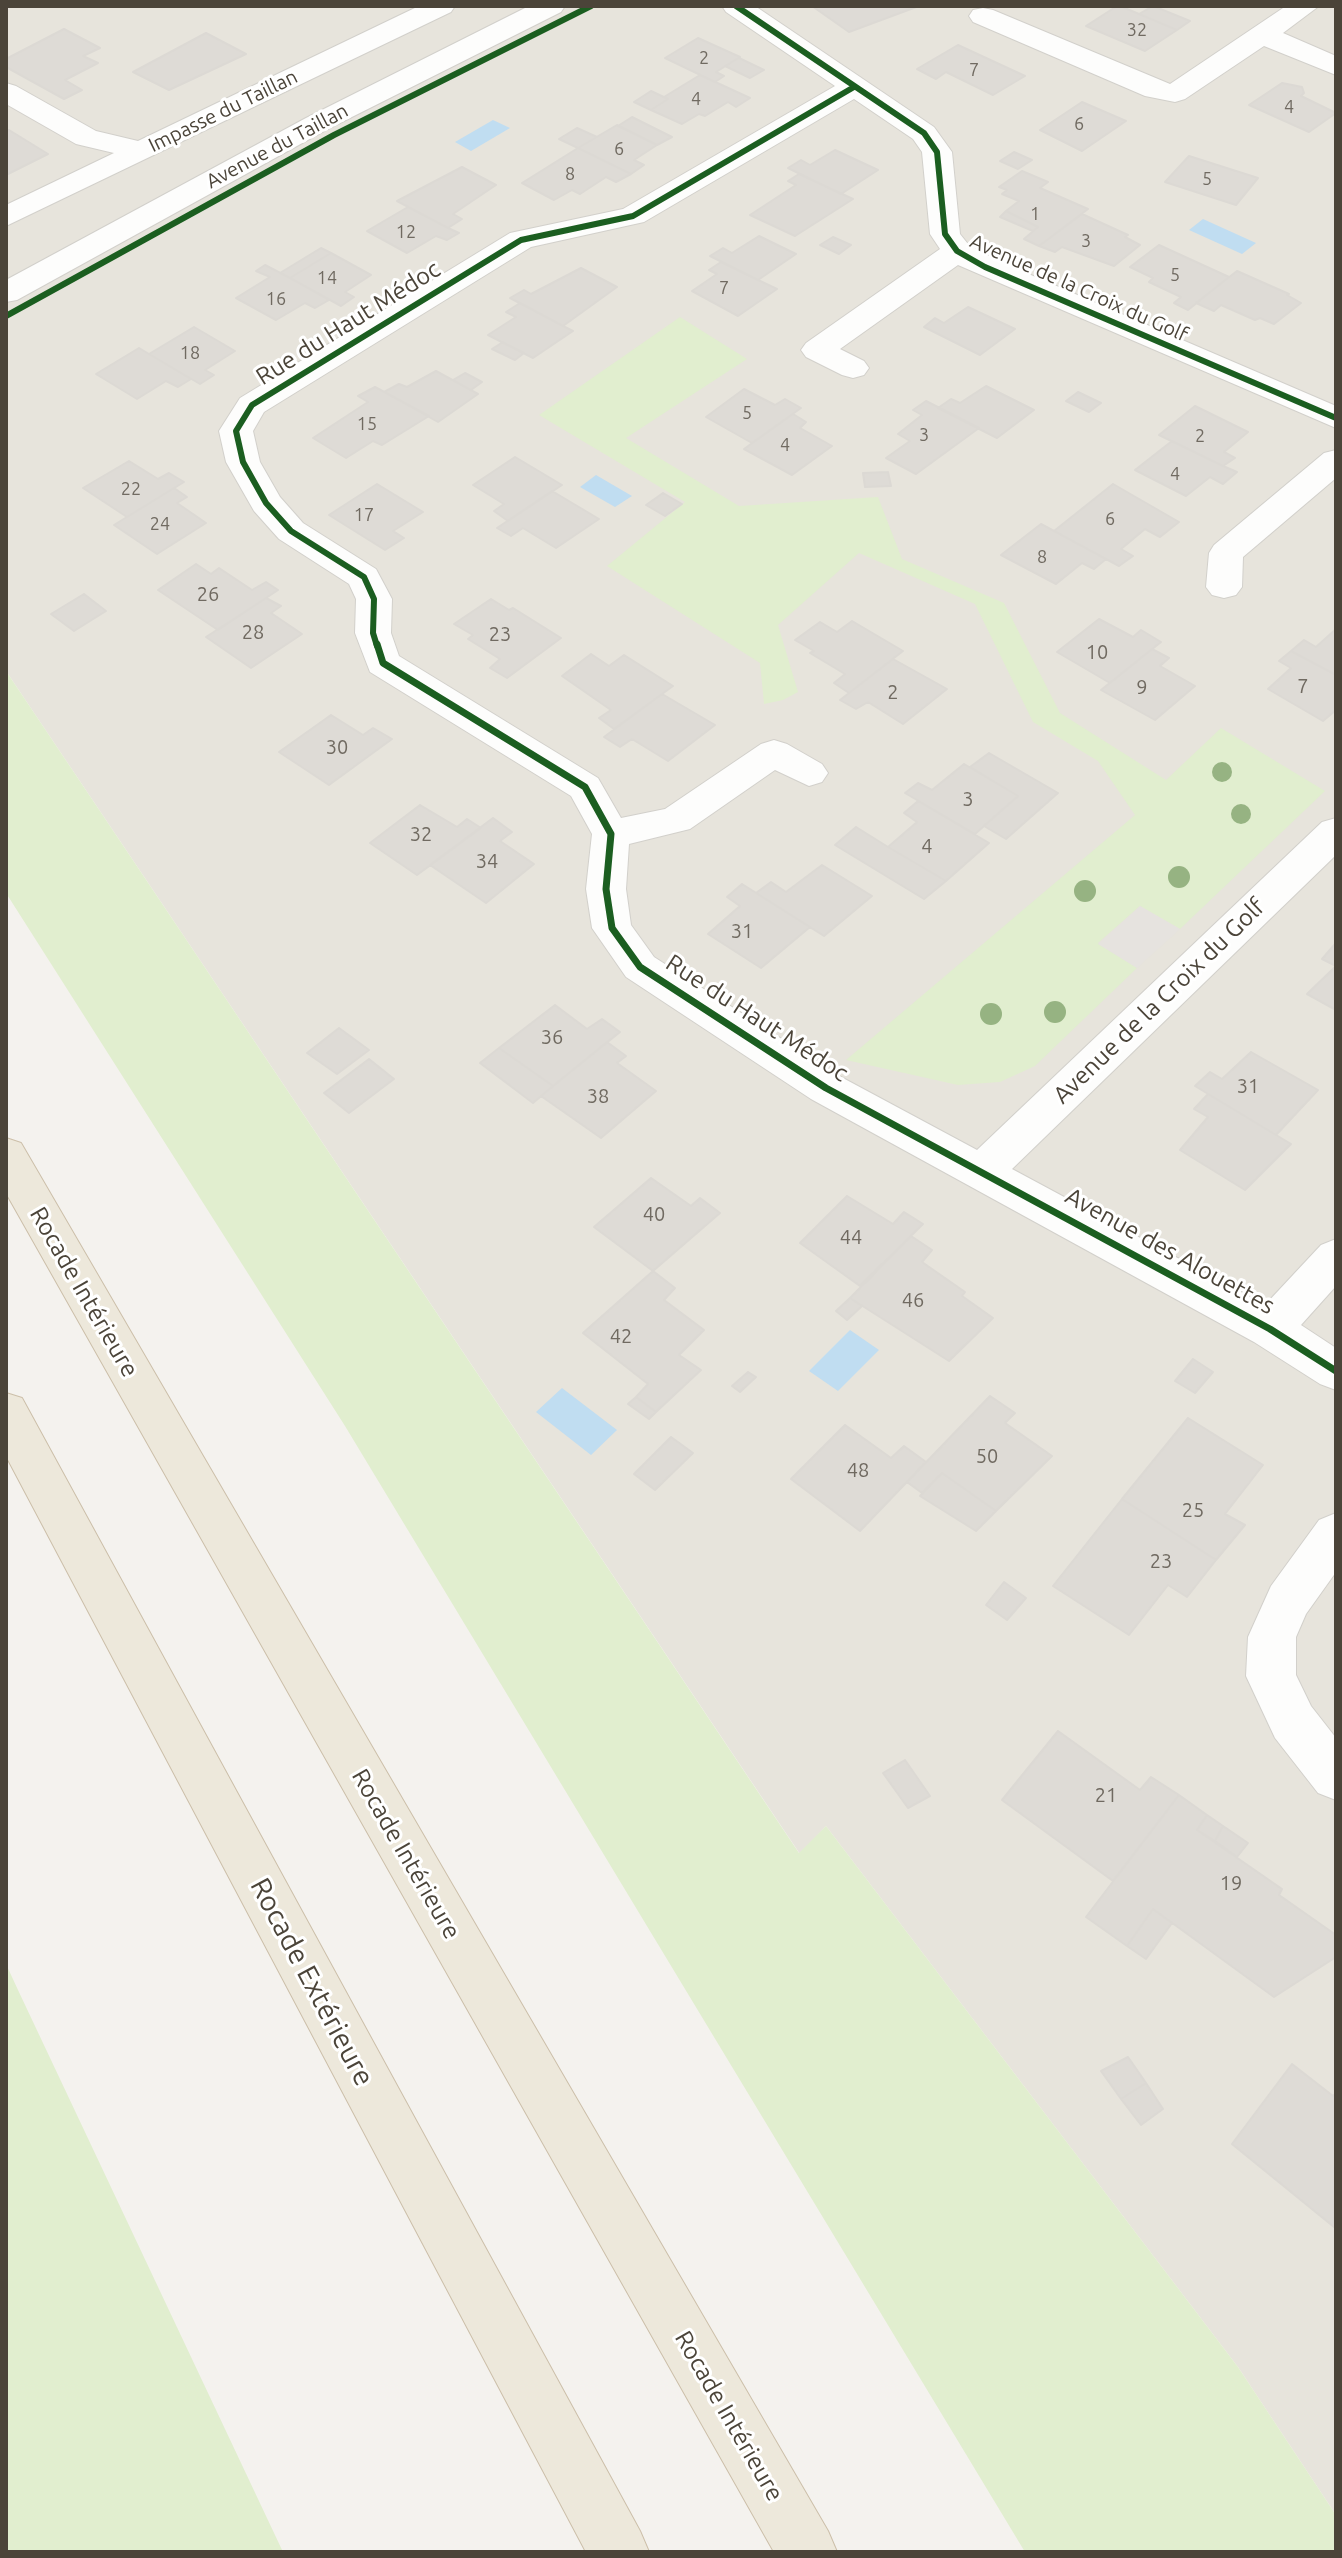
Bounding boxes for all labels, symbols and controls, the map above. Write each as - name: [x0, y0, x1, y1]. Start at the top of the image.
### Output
- house number: 32: [1127, 19, 1147, 41]
- house number: 2: [699, 47, 709, 69]
- house number: 7: [969, 59, 979, 81]
- street label: Impasse du Taillan: [145, 65, 301, 157]
- house number: 4: [691, 88, 701, 110]
- house number: 4: [1284, 96, 1294, 118]
- street label: Avenue du Taillan: [202, 98, 352, 194]
- house number: 6: [1074, 113, 1084, 135]
- house number: 6: [614, 138, 624, 160]
- house number: 8: [565, 163, 575, 185]
- house number: 5: [1202, 168, 1212, 190]
- house number: 1: [1030, 203, 1040, 225]
- house number: 12: [396, 221, 416, 243]
- street label: Avenue de la Croix du Golf: [966, 229, 1192, 347]
- house number: 3: [1081, 230, 1091, 252]
- street label: Rue du Haut Médoc: [251, 255, 445, 391]
- house number: 5: [1170, 264, 1180, 286]
- house number: 14: [317, 267, 337, 289]
- house number: 7: [719, 277, 729, 299]
- house number: 16: [266, 288, 286, 310]
- house number: 18: [180, 342, 200, 364]
- house number: 5: [742, 402, 752, 424]
- house number: 15: [357, 413, 377, 435]
- house number: 3: [919, 424, 929, 446]
- house number: 2: [1195, 425, 1205, 447]
- house number: 4: [780, 434, 790, 456]
- house number: 4: [1170, 463, 1180, 485]
- house number: 22: [121, 478, 141, 500]
- house number: 17: [354, 504, 374, 526]
- house number: 6: [1105, 508, 1115, 530]
- house number: 24: [150, 513, 170, 535]
- house number: 8: [1037, 546, 1047, 568]
- house number: 26: [197, 582, 219, 606]
- house number: 28: [242, 620, 264, 644]
- house number: 23: [489, 622, 511, 646]
- house number: 10: [1086, 640, 1108, 664]
- house number: 7: [1297, 674, 1309, 698]
- house number: 9: [1136, 675, 1148, 699]
- house number: 2: [887, 680, 899, 704]
- house number: 30: [326, 735, 348, 759]
- house number: 3: [962, 787, 974, 811]
- house number: 32: [410, 822, 432, 846]
- house number: 4: [921, 834, 933, 858]
- house number: 34: [476, 849, 498, 873]
- street label: Avenue de la Croix du Golf: [1047, 892, 1271, 1110]
- house number: 31: [731, 919, 753, 943]
- street label: Rue du Haut Médoc: [660, 948, 854, 1088]
- house number: 36: [541, 1025, 563, 1049]
- house number: 31: [1237, 1074, 1259, 1098]
- house number: 38: [587, 1084, 609, 1108]
- street label: Avenue des Alouettes: [1060, 1181, 1280, 1321]
- street label: Rocade Intérieure: [24, 1202, 144, 1382]
- house number: 40: [643, 1202, 665, 1226]
- house number: 44: [840, 1225, 862, 1249]
- house number: 46: [902, 1288, 924, 1312]
- house number: 42: [610, 1324, 632, 1348]
- house number: 50: [976, 1444, 998, 1468]
- house number: 48: [847, 1458, 869, 1482]
- house number: 25: [1182, 1498, 1204, 1522]
- house number: 23: [1150, 1549, 1172, 1573]
- street label: Rocade Intérieure: [346, 1764, 466, 1944]
- house number: 21: [1095, 1783, 1117, 1807]
- house number: 19: [1220, 1871, 1242, 1895]
- street label: Rocade Extérieure: [243, 1872, 381, 2092]
- street label: Rocade Intérieure: [669, 2326, 789, 2506]

